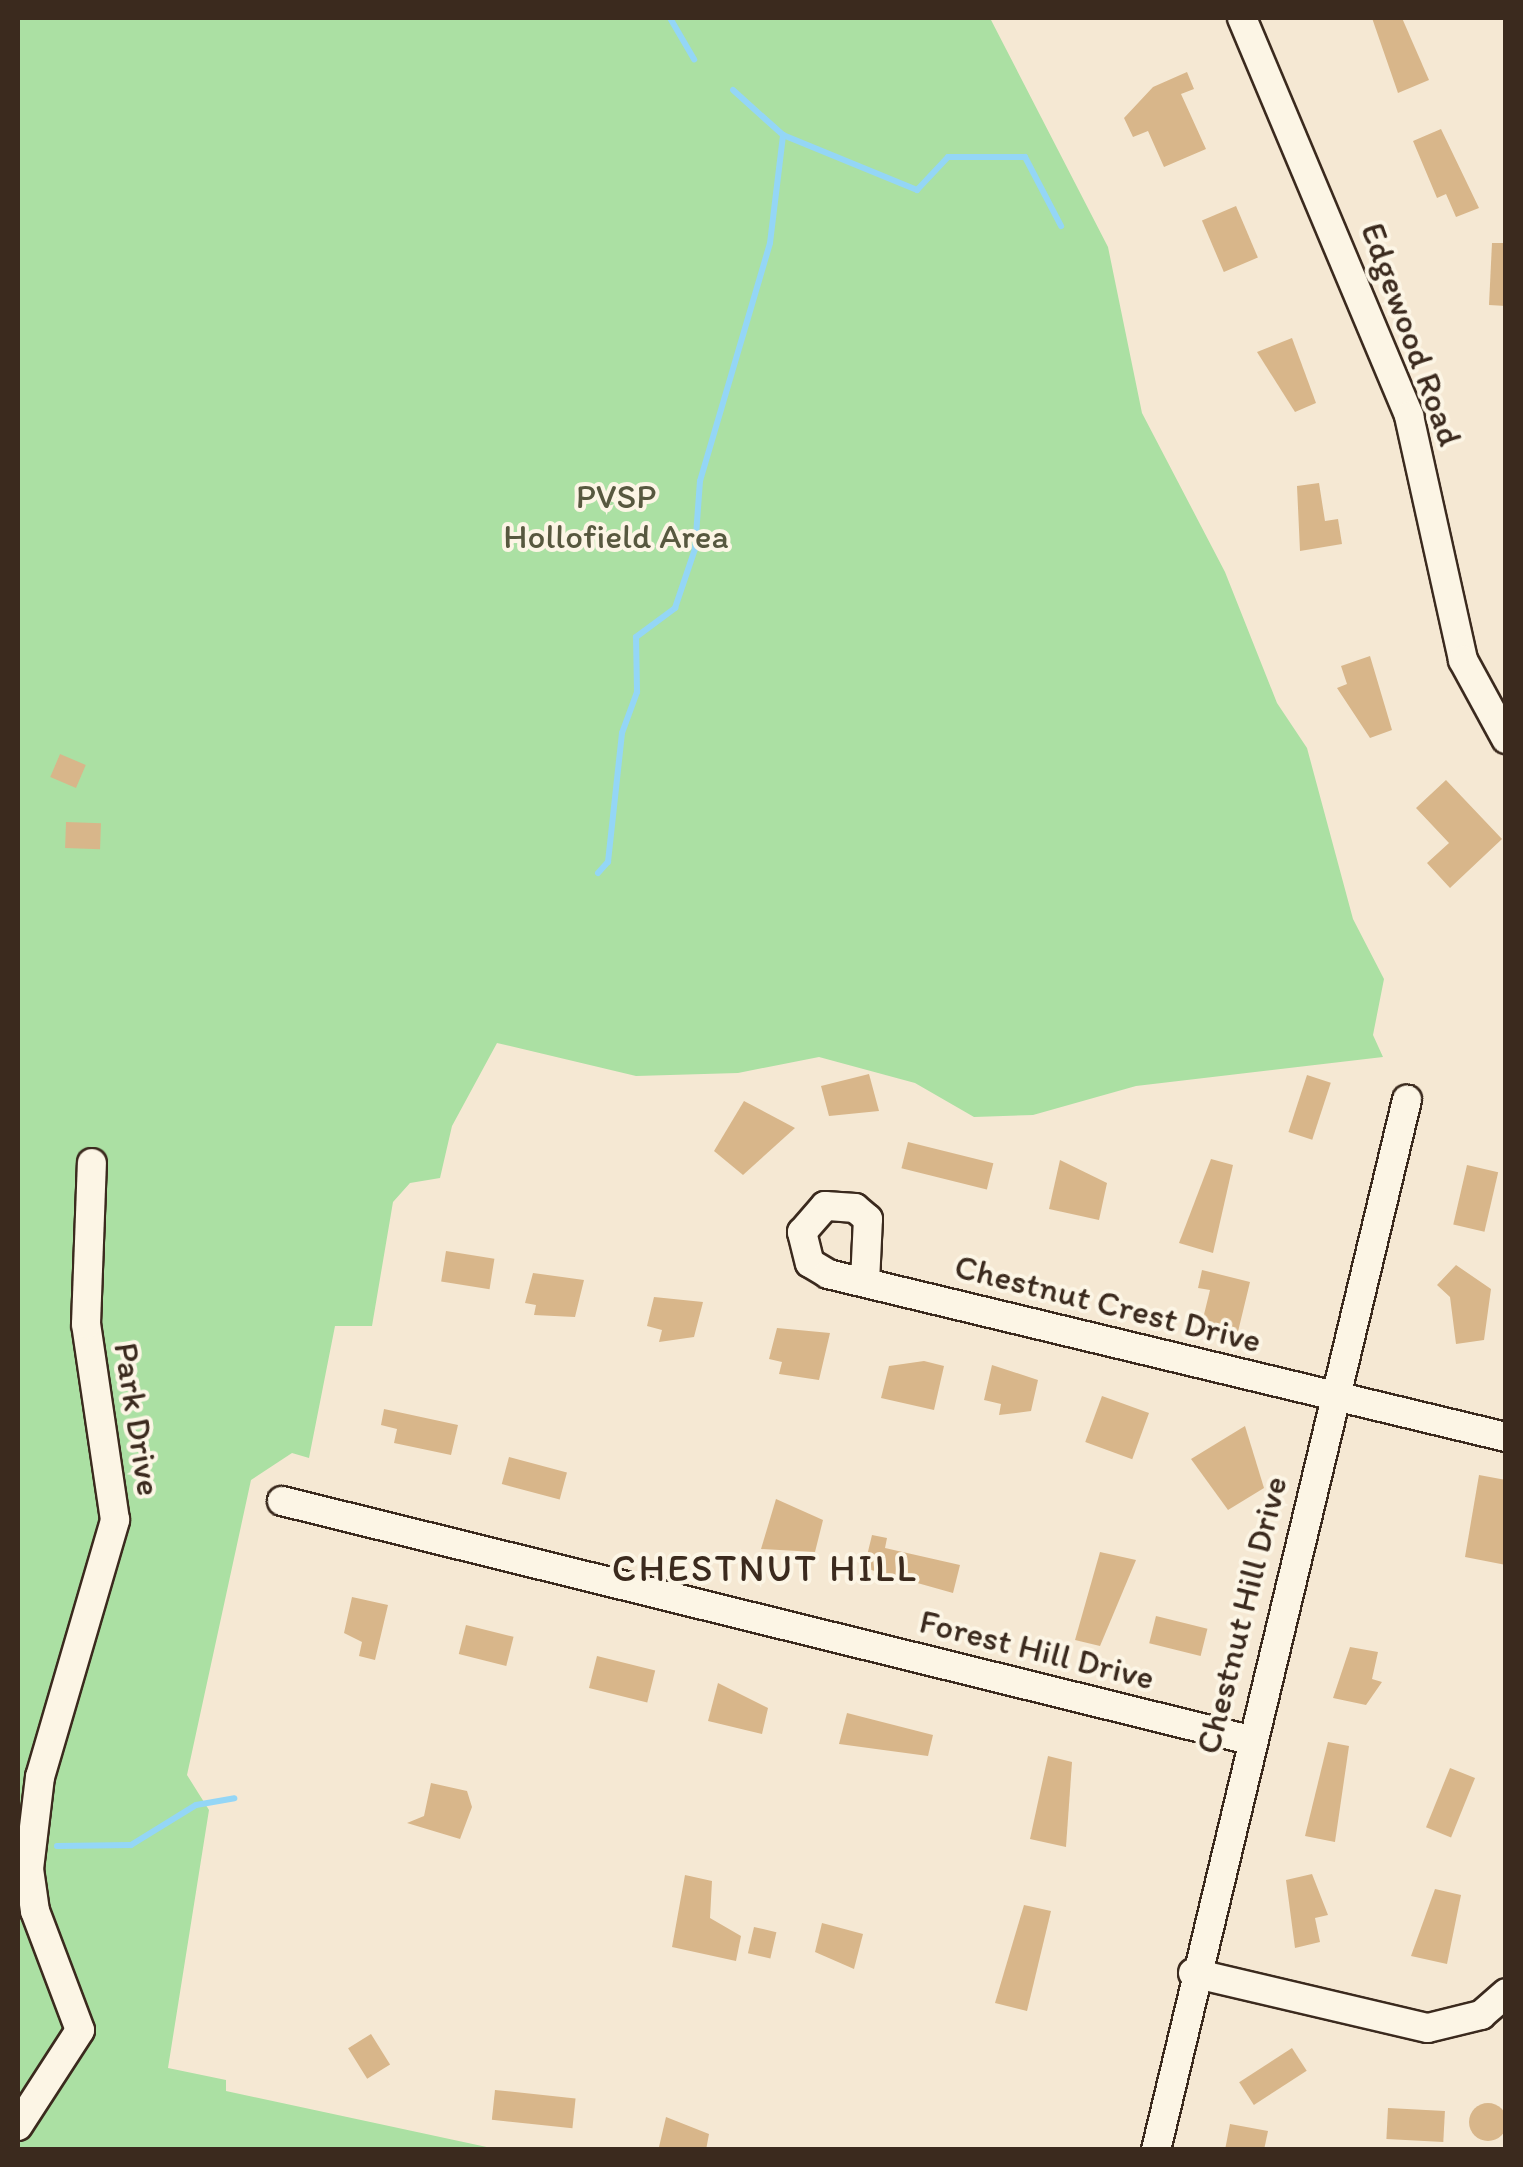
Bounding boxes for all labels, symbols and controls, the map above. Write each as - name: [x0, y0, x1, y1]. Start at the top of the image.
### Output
- street label: Edgewood Road: [1352, 216, 1472, 452]
- park label: PVSP Hollofield Area: [503, 475, 729, 557]
- street label: Chestnut Crest Drive: [950, 1245, 1266, 1361]
- street label: Park Drive: [105, 1339, 171, 1499]
- street label: Chestnut Hill Drive: [1186, 1471, 1296, 1759]
- district label: CHESTNUT HILL: [612, 1546, 918, 1592]
- street label: Forest Hill Drive: [915, 1599, 1159, 1699]

